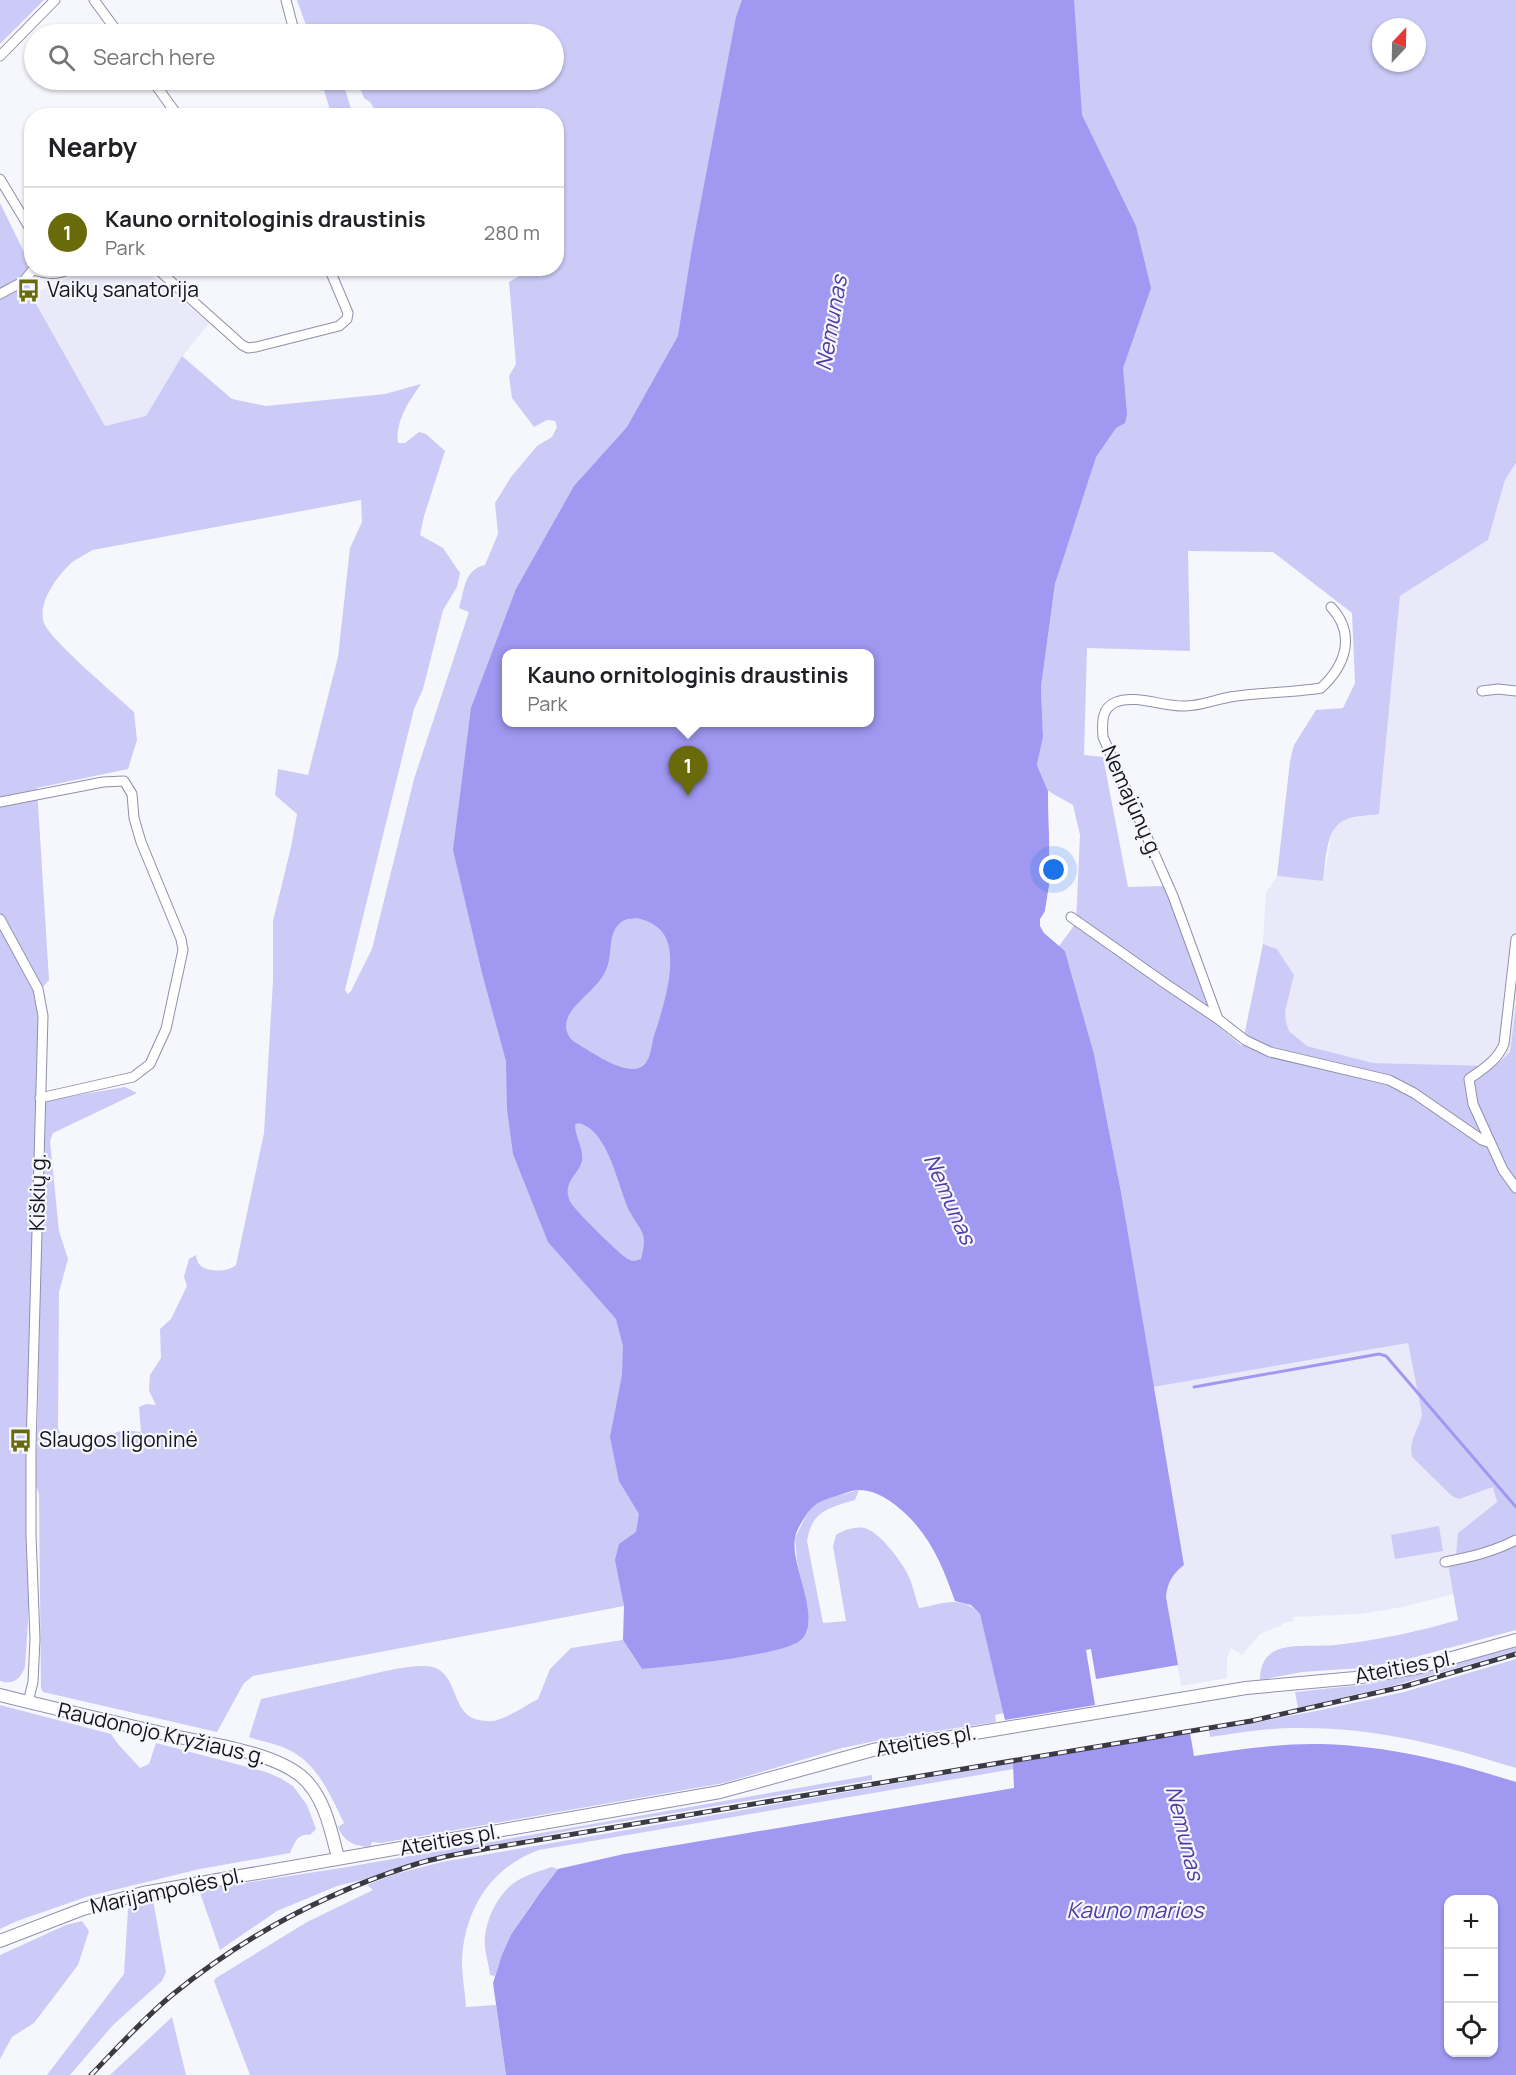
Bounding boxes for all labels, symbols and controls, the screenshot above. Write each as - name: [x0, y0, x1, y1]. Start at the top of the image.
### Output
- north arrow: [1372, 18, 1426, 72]
- search box: [24, 24, 564, 90]
- icon: search: [45, 41, 78, 74]
- text: Search here: [93, 42, 215, 72]
- text: Nearby: [48, 129, 137, 165]
- text: Kauno ornitologinis draustinis: [105, 204, 426, 234]
- text: 1: [63, 219, 72, 246]
- text: 280 m: [484, 219, 540, 246]
- text: Park: [105, 234, 145, 261]
- water label: Nemunas: [808, 272, 854, 373]
- place label: Vaikų sanatorija: [47, 275, 199, 303]
- bus stop icon: Vaikų sanatorija: [16, 277, 42, 303]
- popup: [502, 649, 874, 727]
- text: Kauno ornitologinis draustinis: [528, 660, 848, 690]
- text: Park: [528, 690, 567, 717]
- street label: Nemajūnų g.: [1096, 741, 1170, 862]
- pin: 1: [668, 746, 708, 796]
- your location: [1039, 855, 1068, 884]
- water label: Nemunas: [917, 1149, 984, 1250]
- street label: Kiškių g.: [22, 1153, 52, 1231]
- place label: Slaugos ligoninė: [39, 1425, 198, 1453]
- bus stop icon: Slaugos ligoninė: [8, 1427, 34, 1453]
- street label: Ateities pl.: [1352, 1643, 1457, 1689]
- street label: Raudonojo Kryžiaus g.: [55, 1695, 269, 1771]
- street label: Ateities pl.: [873, 1717, 978, 1763]
- water label: Nemunas: [1159, 1783, 1212, 1885]
- street label: Ateities pl.: [397, 1816, 502, 1862]
- street label: Marijampolės pl.: [87, 1860, 246, 1920]
- water label: Kauno marios: [1066, 1895, 1205, 1925]
- map controls: [1444, 1895, 1498, 2057]
- button: +: [1444, 1895, 1498, 1949]
- button: −: [1444, 1949, 1498, 2003]
- button: locate: [1444, 2003, 1498, 2057]

